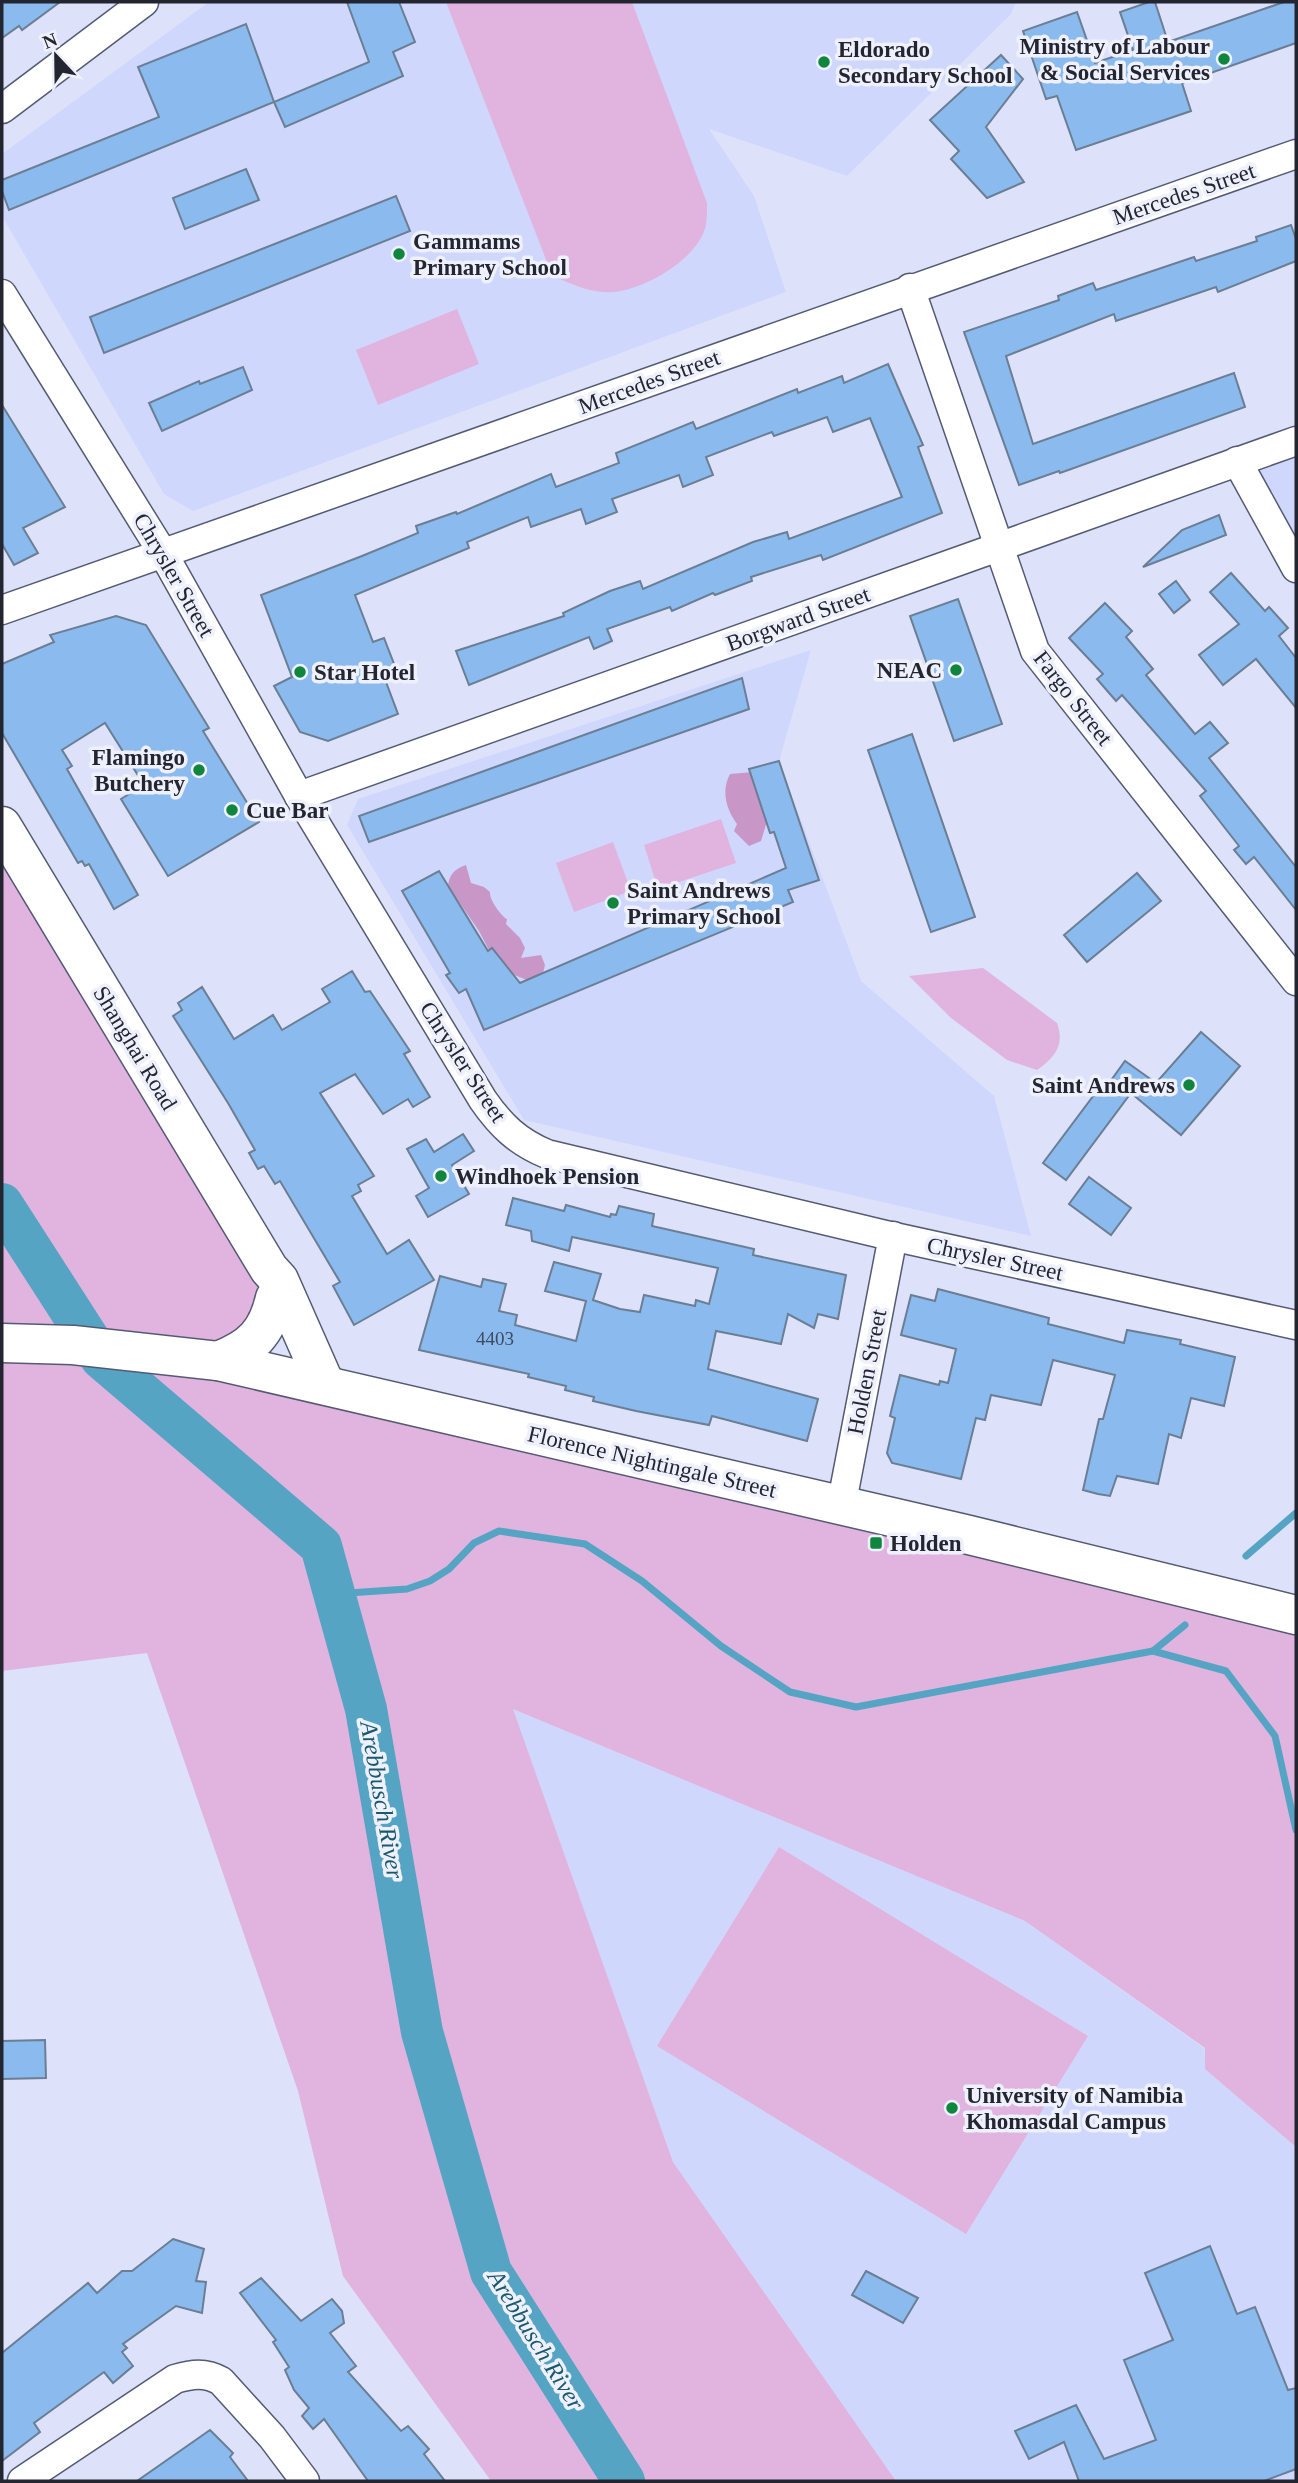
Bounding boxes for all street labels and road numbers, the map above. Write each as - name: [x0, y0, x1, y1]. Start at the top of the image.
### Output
- street label: Mercedes Street: [1110, 158, 1259, 230]
- street label: Mercedes Street: [575, 345, 724, 419]
- street label: Chrysler Street: [129, 509, 220, 642]
- street label: Borgward Street: [723, 581, 874, 657]
- street label: Fargo Street: [1028, 646, 1118, 751]
- street label: Shanghai Road: [88, 982, 182, 1115]
- street label: Chrysler Street: [415, 997, 512, 1127]
- street label: Chrysler Street: [925, 1232, 1066, 1286]
- street label: Holden Street: [843, 1307, 892, 1437]
- street label: Florence Nightingale Street: [525, 1421, 779, 1503]

